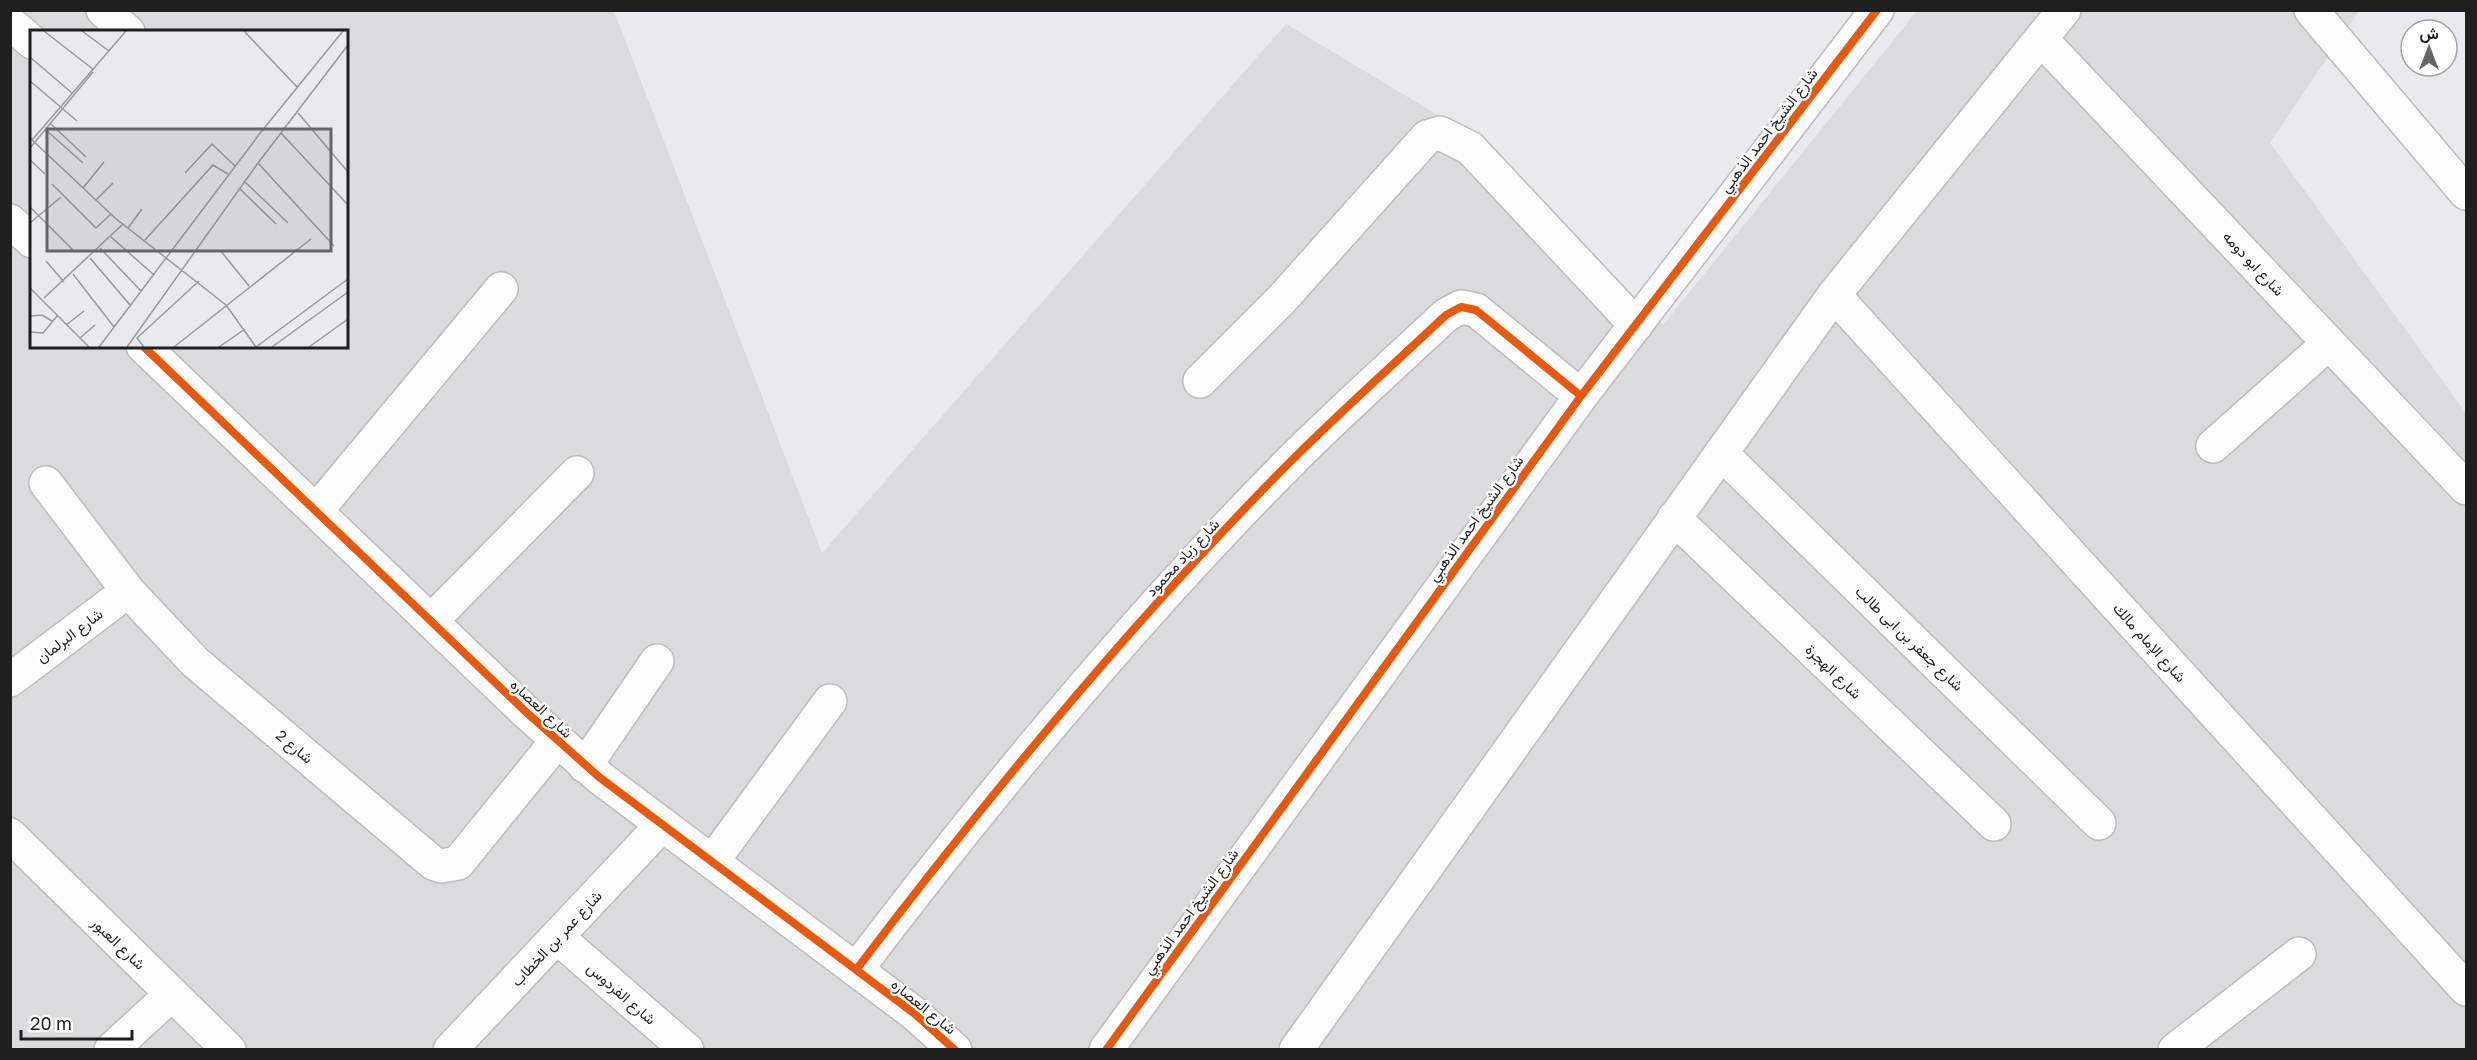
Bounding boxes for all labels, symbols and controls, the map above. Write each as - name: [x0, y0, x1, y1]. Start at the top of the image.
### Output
- north arrow: [2399, 18, 2459, 78]
- text: ش: [2419, 23, 2439, 43]
- inset map: [30, 30, 348, 348]
- street label: شارع الشيخ احمد الذهبي: [1715, 64, 1825, 199]
- street label: شارع ابو دومه: [2217, 227, 2289, 301]
- street label: شارع الشيخ احمد الذهبي: [1423, 451, 1531, 587]
- street label: شارع زياد محمود: [1142, 514, 1225, 601]
- street label: شارع جعفر بن ابى طالب: [1850, 582, 1968, 697]
- street label: شارع الإمام مالك: [2107, 599, 2190, 687]
- street label: شارع البرلمان: [32, 604, 108, 668]
- street label: شارع الهجرة: [1800, 640, 1866, 704]
- street label: شارع العصاره: [505, 675, 577, 744]
- street label: شارع 2: [271, 725, 317, 769]
- street label: شارع الشيخ احمد الذهبي: [1138, 844, 1246, 980]
- street label: شارع عمر بن الخطاب: [507, 886, 607, 992]
- street label: شارع العبور: [86, 912, 150, 975]
- street label: شارع الفردوس: [582, 958, 660, 1030]
- street label: شارع العصاره: [886, 974, 960, 1040]
- scale bar: [21, 1003, 132, 1041]
- text: 20 m: [30, 1012, 72, 1034]

